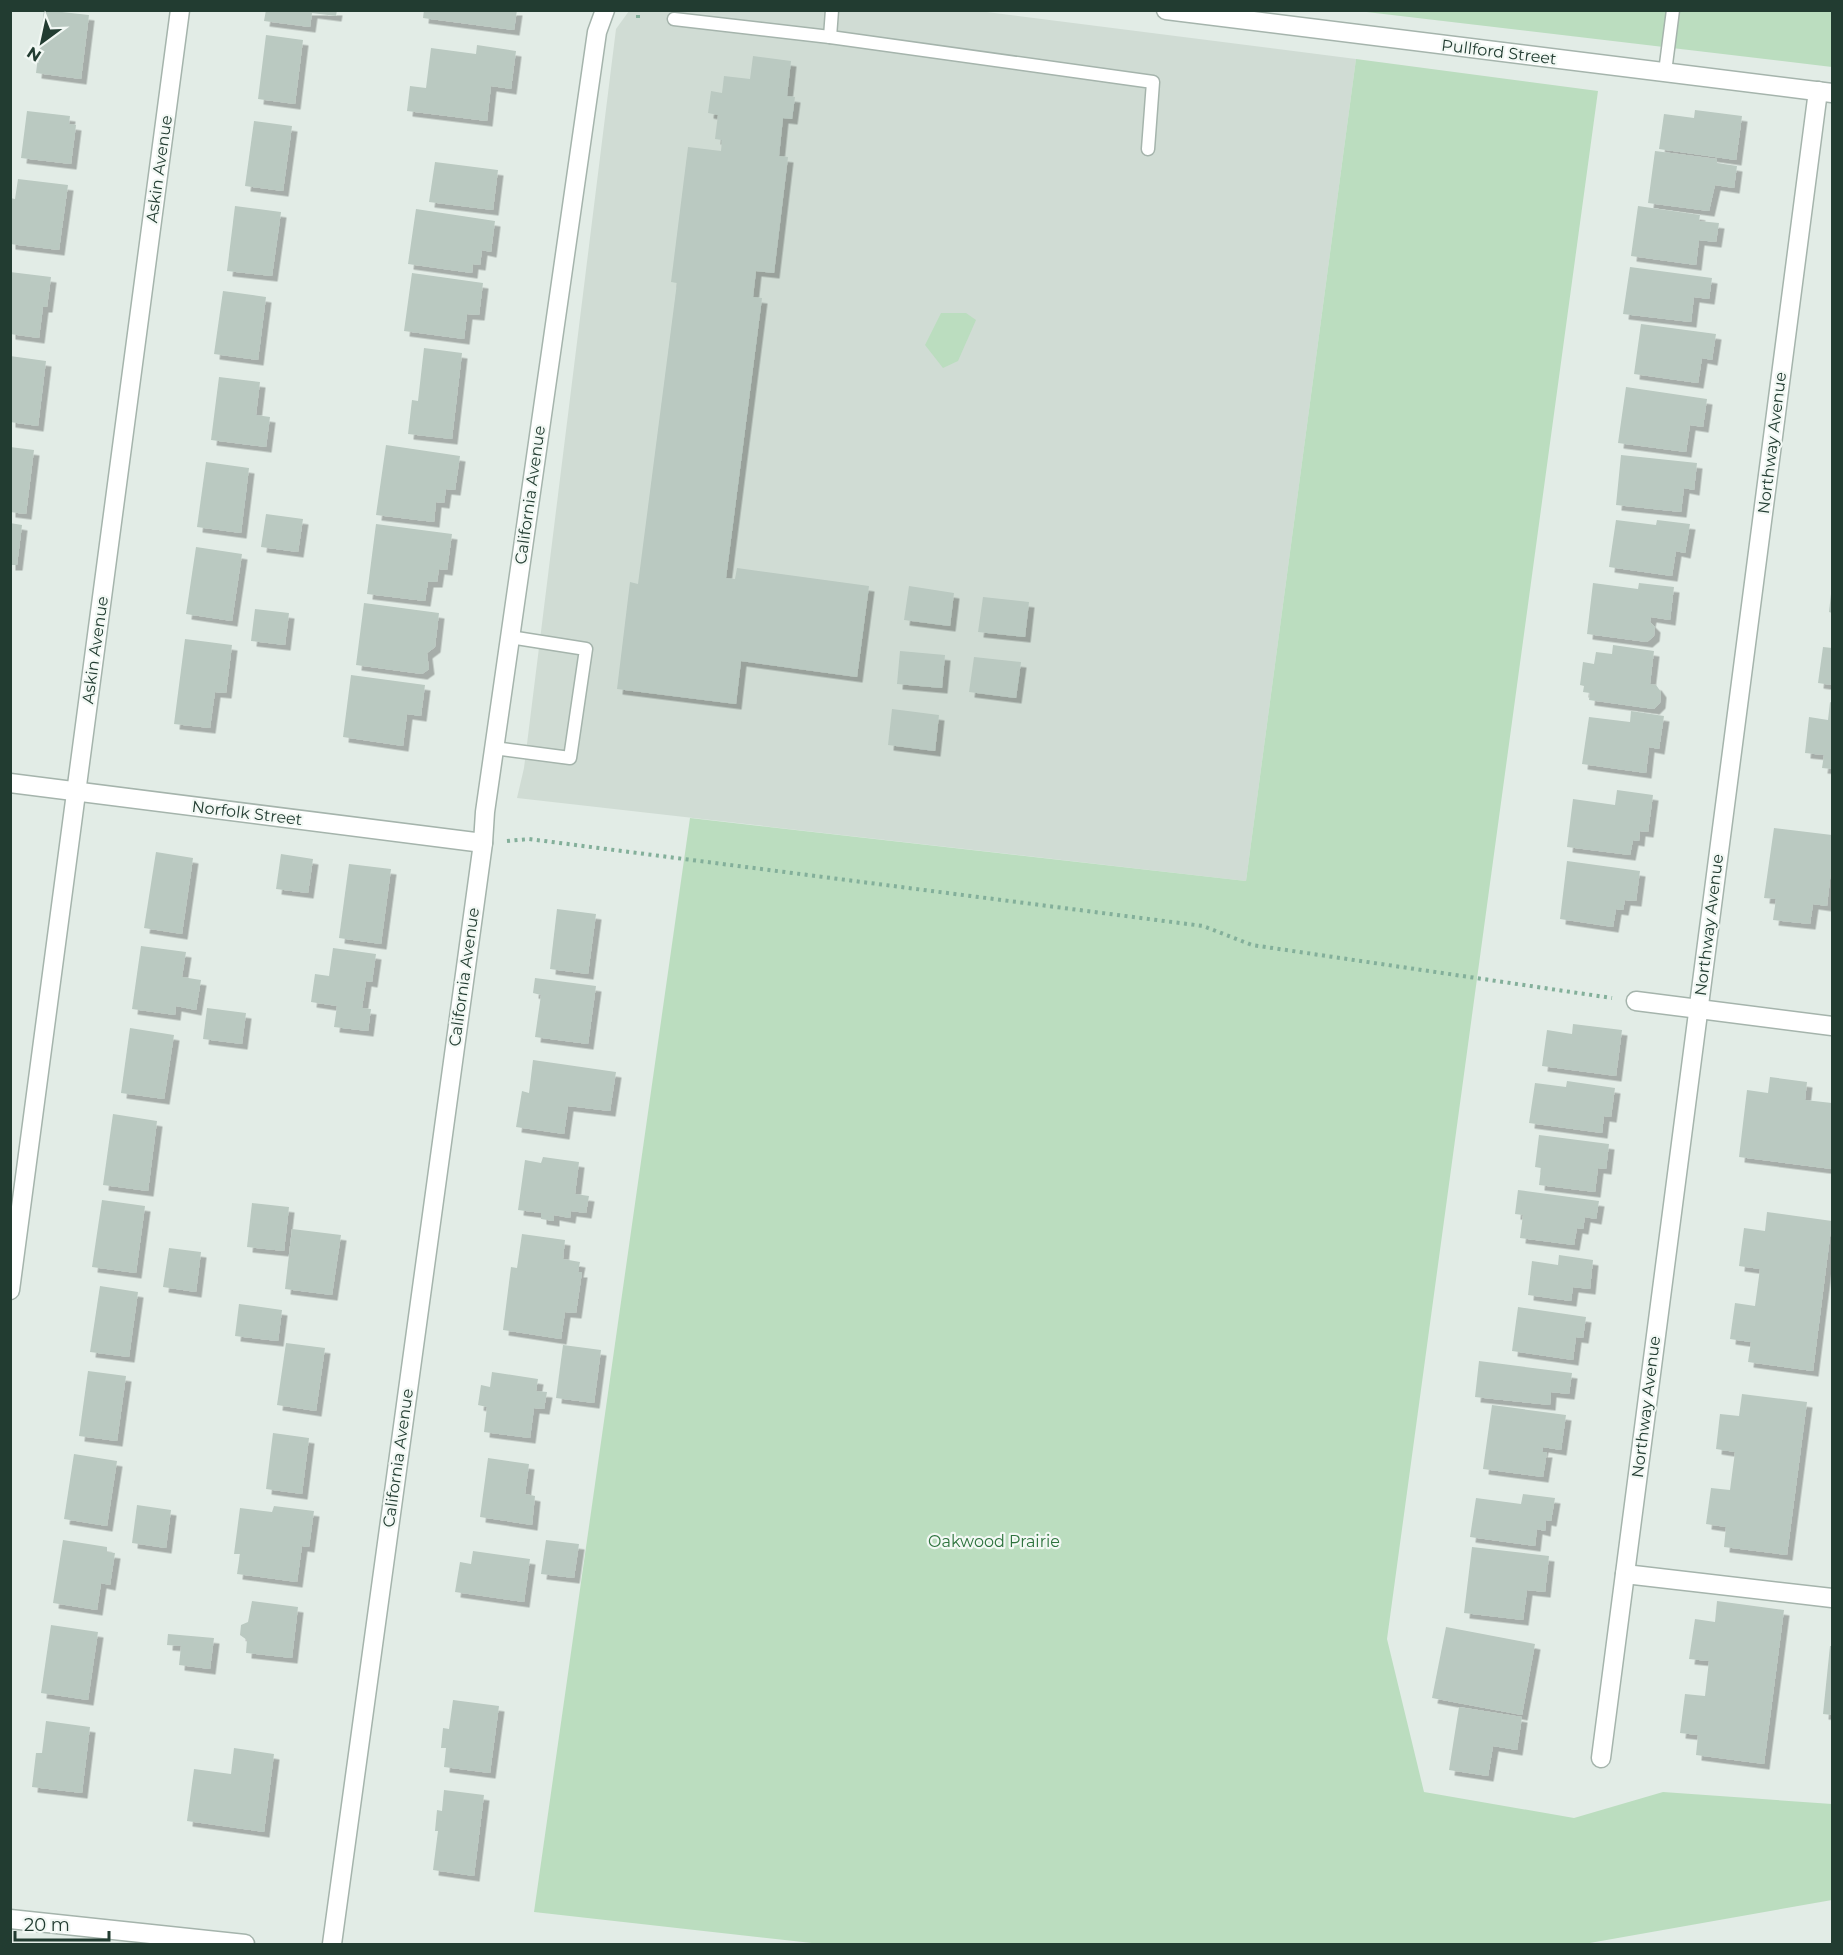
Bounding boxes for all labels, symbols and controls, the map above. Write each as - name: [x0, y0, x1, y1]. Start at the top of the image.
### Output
- north arrow: [12, 12, 72, 72]
- street label: Pullford Street: [1440, 36, 1558, 69]
- text: N: [24, 43, 45, 66]
- street label: Askin Avenue: [142, 114, 176, 224]
- street label: Northway Avenue: [1754, 371, 1790, 515]
- street label: California Avenue: [511, 424, 549, 566]
- street label: Askin Avenue: [78, 595, 112, 705]
- street label: Norfolk Street: [191, 797, 304, 829]
- street label: Northway Avenue: [1691, 853, 1727, 997]
- street label: California Avenue: [445, 906, 483, 1048]
- street label: Northway Avenue: [1628, 1335, 1664, 1479]
- street label: California Avenue: [379, 1387, 417, 1529]
- park label: Oakwood Prairie: [928, 1532, 1060, 1551]
- scale bar: [15, 1904, 110, 1942]
- text: 20 m: [24, 1914, 70, 1936]

